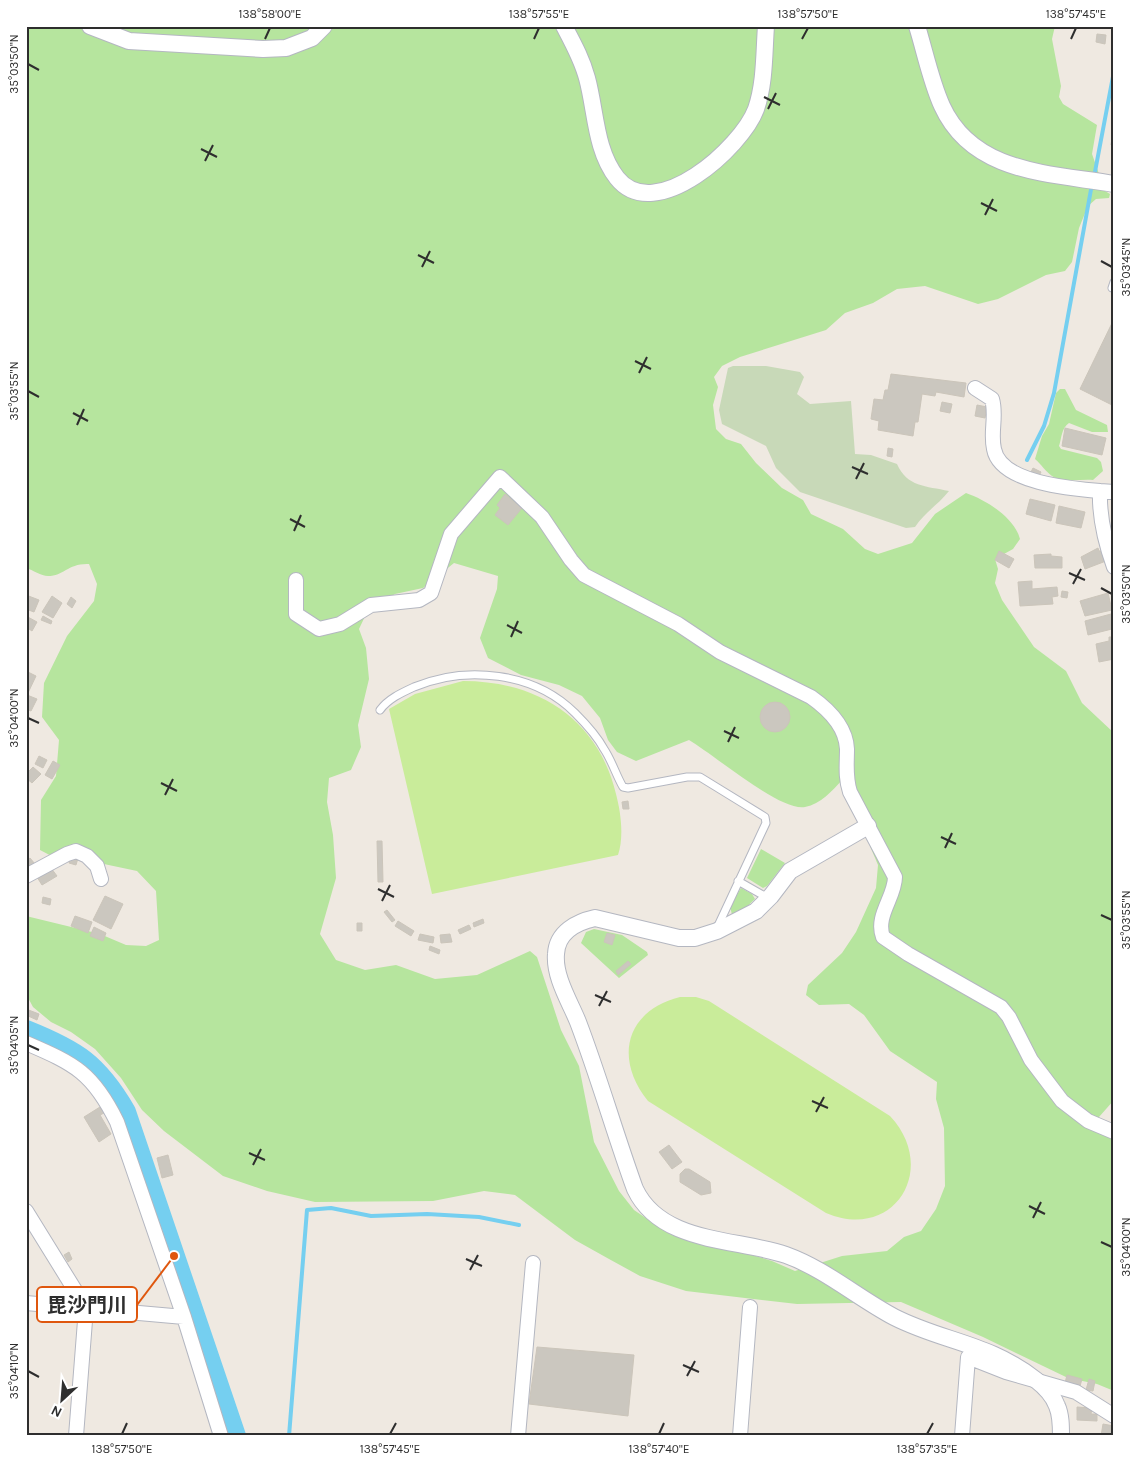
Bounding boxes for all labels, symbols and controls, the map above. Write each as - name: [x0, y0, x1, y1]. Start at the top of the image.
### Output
- text: 138°58'00"E: [239, 7, 301, 21]
- text: 138°57'55"E: [509, 7, 569, 21]
- text: 138°57'50"E: [778, 7, 838, 21]
- text: 138°57'45"E: [1046, 7, 1106, 21]
- text: 35°03'50"N: [7, 34, 21, 94]
- text: 35°03'45"N: [1119, 237, 1133, 297]
- text: 35°03'55"N: [7, 361, 21, 421]
- text: 35°03'50"N: [1119, 564, 1133, 624]
- text: 35°04'00"N: [7, 688, 21, 748]
- text: 35°03'55"N: [1119, 890, 1133, 950]
- text: 35°04'05"N: [7, 1015, 21, 1075]
- text: 35°04'00"N: [1119, 1217, 1133, 1277]
- callout: 毘沙門川: [37, 1287, 137, 1322]
- text: 毘沙門川: [47, 1294, 127, 1317]
- text: 35°04'10"N: [7, 1343, 21, 1399]
- north arrow: [38, 1374, 88, 1424]
- text: N: [48, 1401, 65, 1421]
- text: 138°57'50"E: [92, 1442, 152, 1456]
- text: 138°57'45"E: [360, 1442, 420, 1456]
- text: 138°57'40"E: [629, 1442, 689, 1456]
- text: 138°57'35"E: [897, 1442, 957, 1456]

